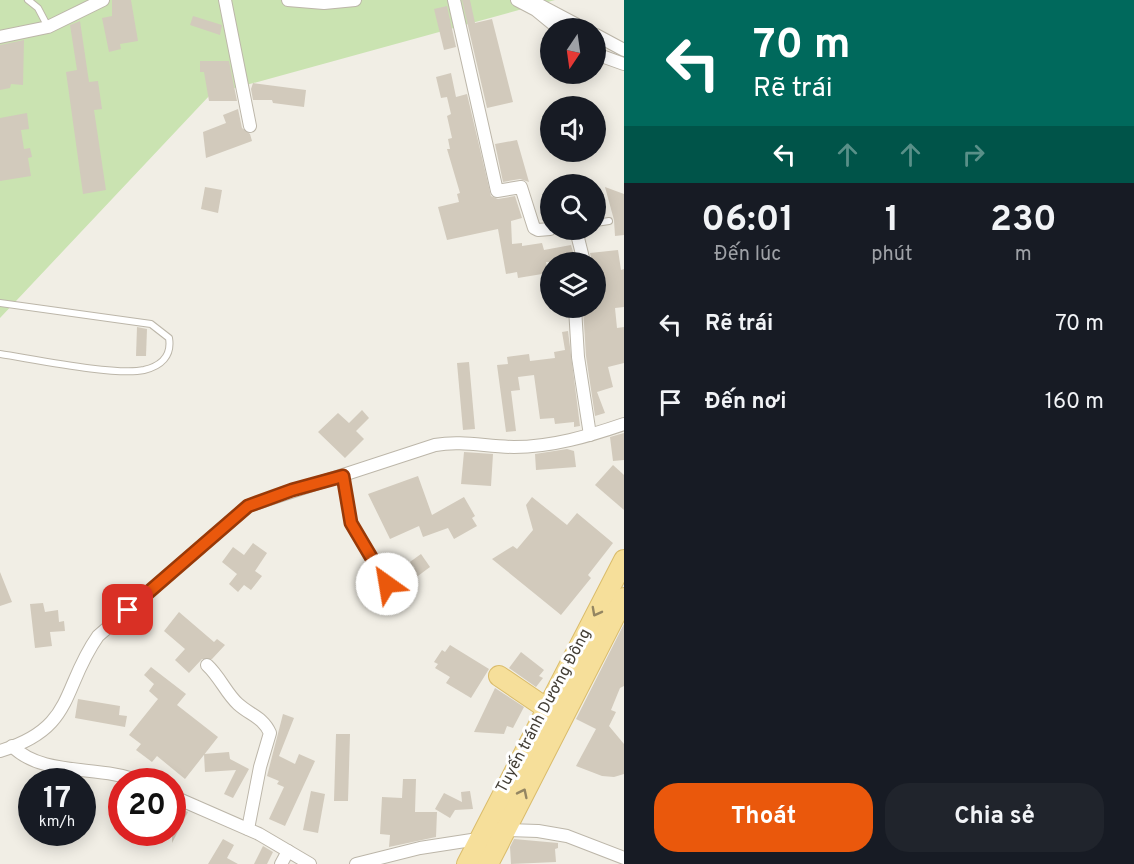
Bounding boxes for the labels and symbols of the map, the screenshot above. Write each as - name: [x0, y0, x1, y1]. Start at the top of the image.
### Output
- north arrow: [540, 18, 606, 84]
- position arrow: [355, 552, 419, 616]
- pin: [102, 584, 153, 635]
- one-way arrow: [592, 606, 603, 616]
- street label: Tuyến tránh Dương Đông: [491, 625, 596, 796]
- speed limit sign: 20: [108, 768, 186, 846]
- one-way arrow: [516, 788, 527, 799]

